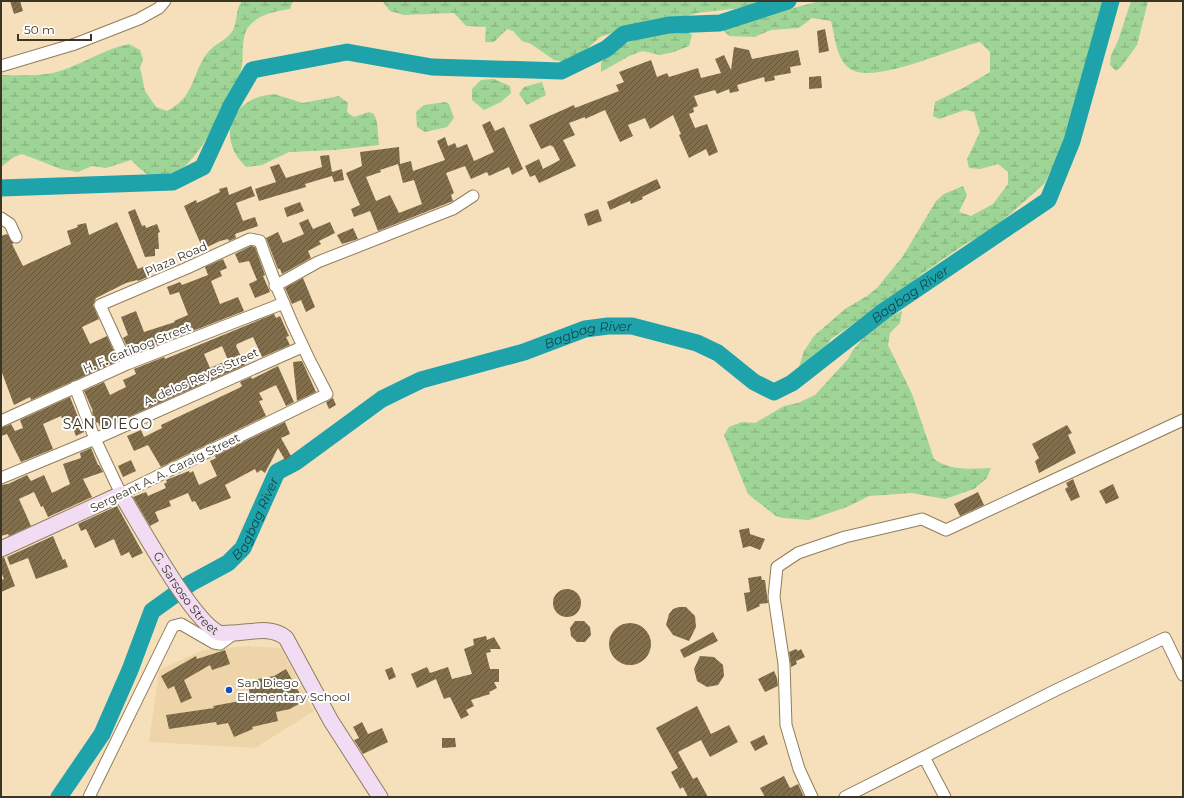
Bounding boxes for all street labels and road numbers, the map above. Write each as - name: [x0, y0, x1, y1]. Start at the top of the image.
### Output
- street label: Plaza Road: [142, 238, 209, 279]
- street label: H. F. Catibog Street: [80, 319, 193, 376]
- street label: A. delos Reyes Street: [141, 344, 261, 409]
- street label: Sergeant A. A. Caraig Street: [87, 430, 242, 515]
- street label: G. Sarsoso Street: [150, 549, 222, 638]

